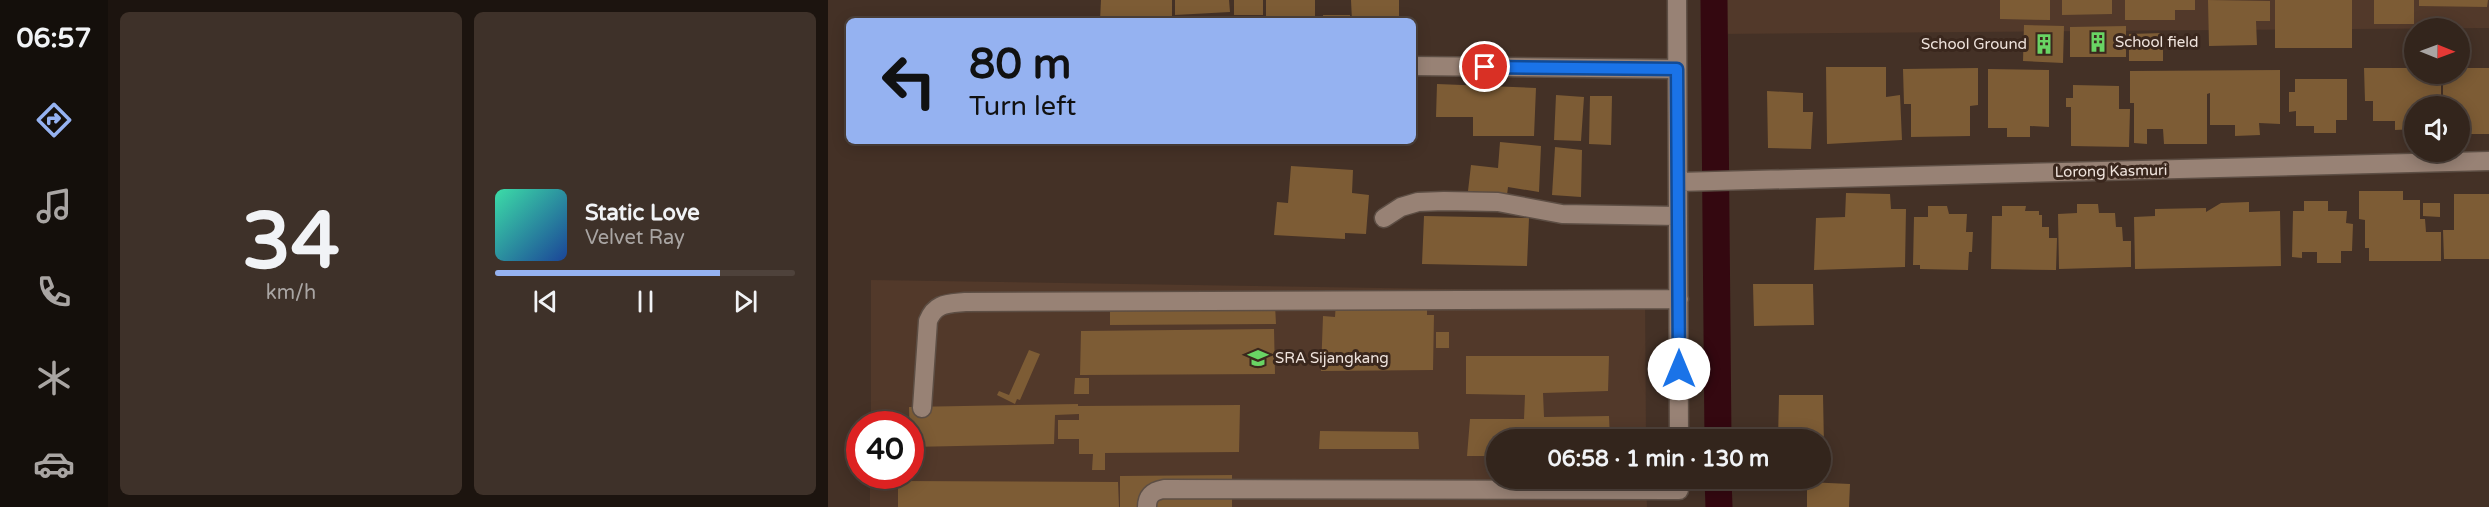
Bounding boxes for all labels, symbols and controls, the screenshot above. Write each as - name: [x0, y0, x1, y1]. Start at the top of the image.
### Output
- north arrow: [2404, 18, 2470, 84]
- map controls: [2404, 18, 2470, 162]
- text: 06:57: [17, 22, 91, 55]
- building icon: School field: [2086, 30, 2110, 54]
- building icon: School Ground: [2032, 32, 2056, 56]
- place label: School field: [2115, 33, 2199, 51]
- place label: School Ground: [1921, 35, 2027, 53]
- text: 80 m: [969, 39, 1071, 90]
- pin: [1459, 41, 1510, 92]
- icon: left: [870, 42, 948, 120]
- icon: arrive: [1468, 50, 1501, 83]
- text: Turn left: [969, 90, 1076, 123]
- button: sound: [2404, 96, 2470, 162]
- icon: directions: [33, 99, 75, 141]
- street label: Lorong Kasmuri: [2054, 161, 2168, 181]
- icon: music: [33, 185, 75, 227]
- text: 34: [242, 195, 340, 289]
- text: Static Love: [585, 200, 700, 226]
- text: Velvet Ray: [585, 226, 685, 250]
- icon: phone: [33, 271, 75, 313]
- text: km/h: [266, 281, 316, 305]
- icon: previous: [529, 285, 562, 318]
- icon: pause: [629, 285, 662, 318]
- icon: next: [729, 285, 762, 318]
- position arrow: [1647, 337, 1711, 401]
- school or university icon: SRA Sijangkang: [1246, 346, 1270, 370]
- place label: SRA Sijangkang: [1275, 349, 1389, 367]
- icon: climate: [33, 357, 75, 399]
- speed limit sign: 40: [846, 411, 924, 489]
- icon: car: [33, 443, 75, 485]
- text: 06:58 · 1 min · 130 m: [1548, 446, 1769, 472]

